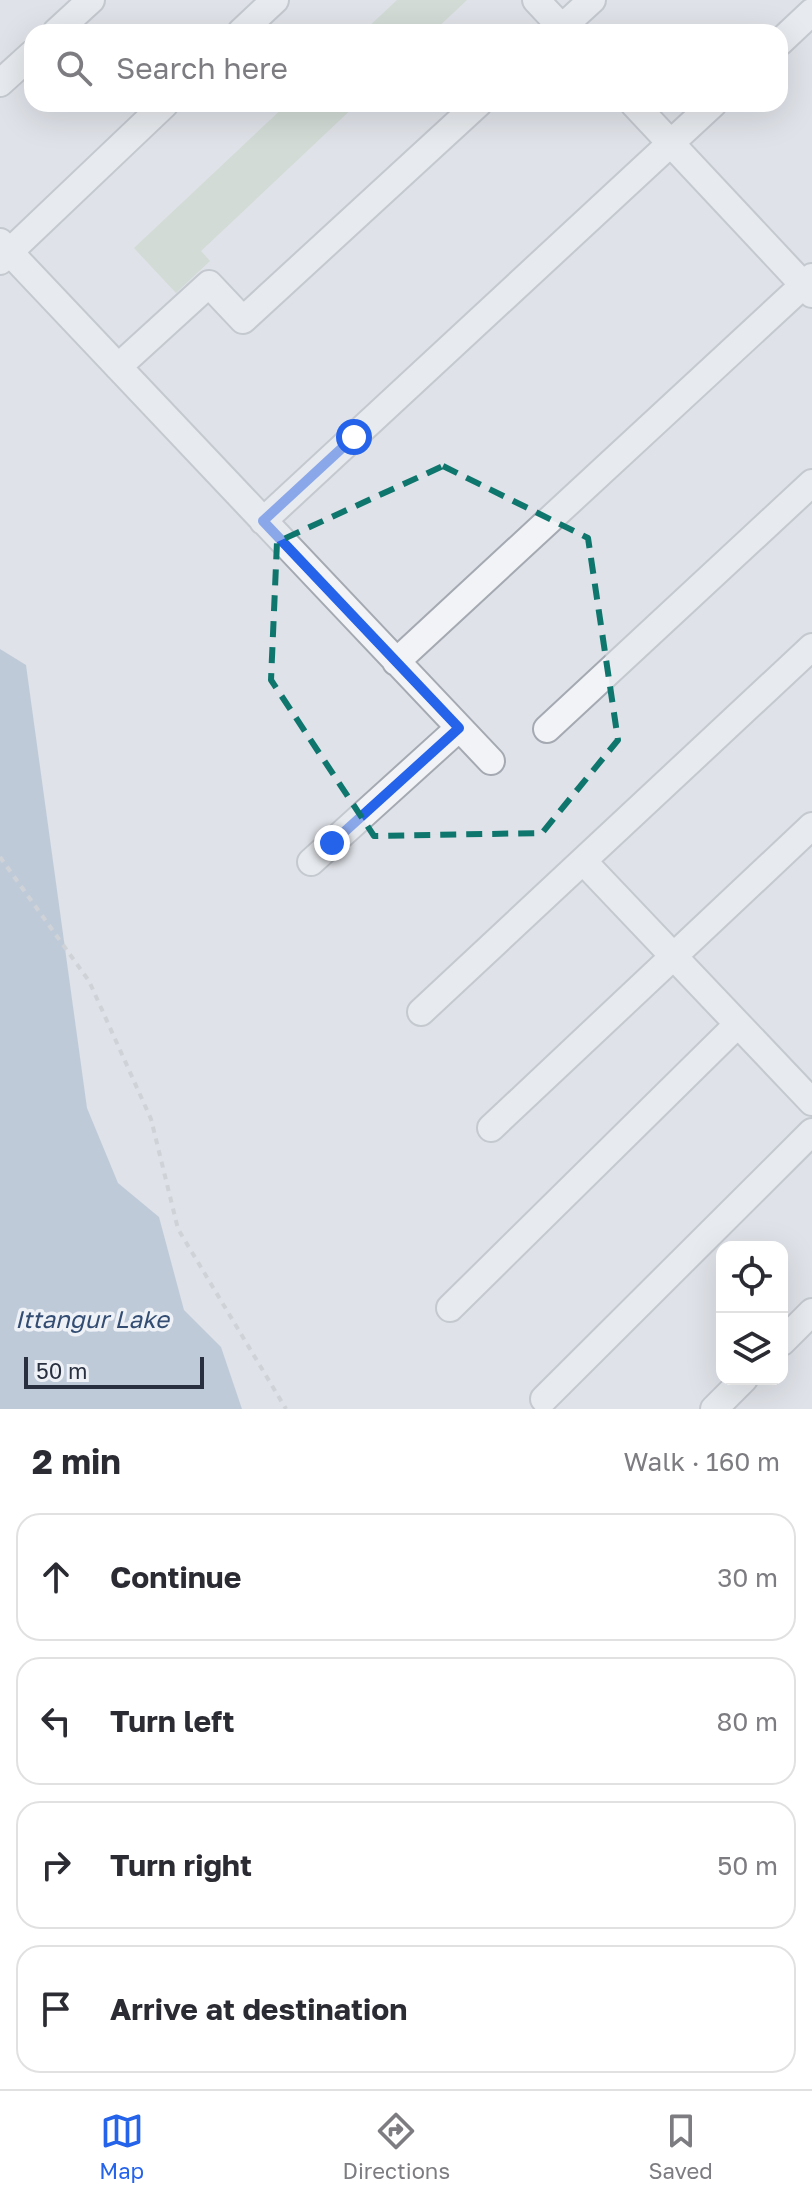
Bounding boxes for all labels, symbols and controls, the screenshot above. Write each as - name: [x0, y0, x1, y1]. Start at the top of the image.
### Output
- search box: [24, 24, 788, 112]
- icon: search: [52, 46, 96, 90]
- text: Search here: [116, 50, 288, 86]
- route start: [336, 419, 372, 455]
- route end: [314, 825, 350, 861]
- map controls: [716, 1241, 788, 1385]
- button: locate: [716, 1241, 788, 1313]
- water label: Ittangur Lake: [15, 1304, 171, 1334]
- button: layers: [716, 1313, 788, 1385]
- scale bar: [24, 1353, 204, 1389]
- text: 50 m: [36, 1357, 87, 1384]
- text: 2 min: [32, 1441, 121, 1481]
- text: Walk · 160 m: [624, 1446, 780, 1477]
- icon: ahead: [34, 1555, 78, 1599]
- text: Continue: [110, 1559, 241, 1595]
- text: 30 m: [717, 1562, 778, 1593]
- icon: left: [34, 1699, 78, 1743]
- text: Turn left: [110, 1703, 235, 1739]
- text: 80 m: [717, 1706, 778, 1737]
- icon: right: [34, 1843, 78, 1887]
- text: Turn right: [110, 1847, 252, 1883]
- text: 50 m: [717, 1850, 778, 1881]
- icon: arrive: [34, 1987, 78, 2031]
- text: Arrive at destination: [110, 1991, 407, 2027]
- tab: Map: [99, 2109, 144, 2184]
- tab: Directions: [343, 2109, 450, 2184]
- tab: Saved: [649, 2109, 713, 2184]

